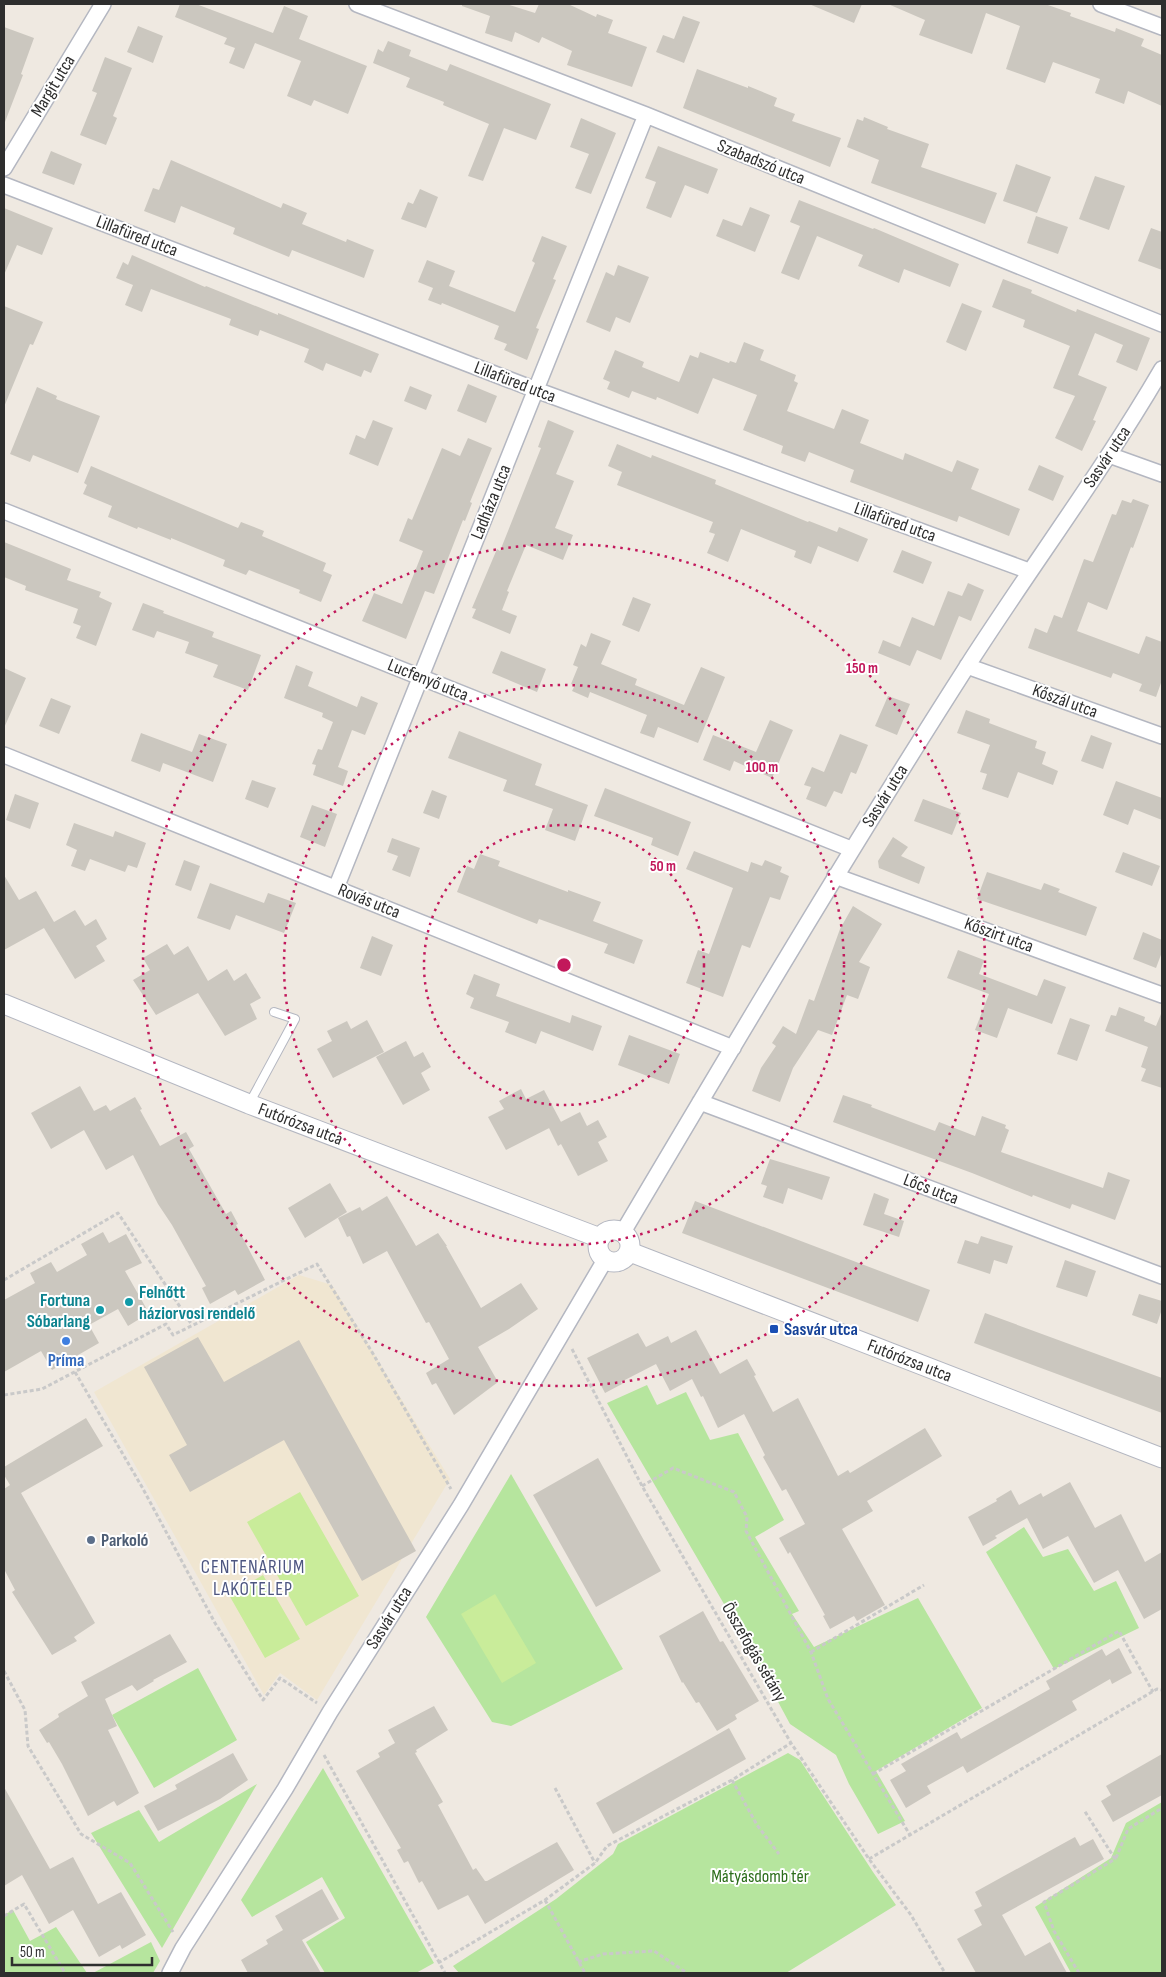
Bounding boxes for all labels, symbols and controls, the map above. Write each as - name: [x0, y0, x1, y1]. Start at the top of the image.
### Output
- street label: Margit utca: [27, 51, 80, 121]
- street label: Szabadszó utca: [714, 135, 808, 189]
- street label: Lillafüred utca: [93, 211, 181, 261]
- street label: Lillafüred utca: [471, 357, 559, 407]
- street label: Sasvár utca: [1079, 422, 1135, 492]
- street label: Ladháza utca: [467, 461, 516, 542]
- street label: Lillafüred utca: [851, 497, 939, 547]
- street label: Lucfenyő utca: [385, 654, 471, 706]
- text: 150 m: [846, 659, 878, 678]
- street label: Kőszál utca: [1030, 680, 1101, 722]
- text: 100 m: [746, 758, 778, 777]
- street label: Sasvár utca: [858, 761, 912, 831]
- text: 50 m: [650, 857, 676, 876]
- street label: Rovás utca: [335, 879, 403, 923]
- street label: Kőszirt utca: [962, 913, 1036, 957]
- centre of rings: [555, 956, 573, 974]
- street label: Futórózsa utca: [255, 1098, 346, 1149]
- street label: Lőcs utca: [901, 1169, 962, 1209]
- place label: Felnőtt háziorvosi rendelő: [139, 1282, 255, 1324]
- place label: Fortuna Sóbarlang: [27, 1290, 90, 1332]
- marker: Felnőtt háziorvosi rendelő: [123, 1296, 135, 1308]
- marker: Fortuna Sóbarlang: [94, 1304, 106, 1316]
- place label: Sasvár utca: [784, 1319, 858, 1340]
- marker: Sasvár utca: [768, 1323, 780, 1335]
- street label: Futórózsa utca: [865, 1334, 955, 1386]
- marker: Príma: [60, 1335, 72, 1347]
- place label: Príma: [48, 1350, 84, 1371]
- place label: Parkoló: [101, 1530, 149, 1551]
- marker: Parkoló: [85, 1534, 97, 1546]
- district label: CENTENÁRIUM LAKÓTELEP: [201, 1556, 305, 1601]
- street label: Sasvár utca: [362, 1583, 416, 1653]
- street label: Összefogás sétány: [717, 1599, 791, 1705]
- park label: Mátyásdomb tér: [711, 1866, 809, 1887]
- scale bar: [12, 1934, 152, 1966]
- text: 50 m: [20, 1943, 45, 1962]

